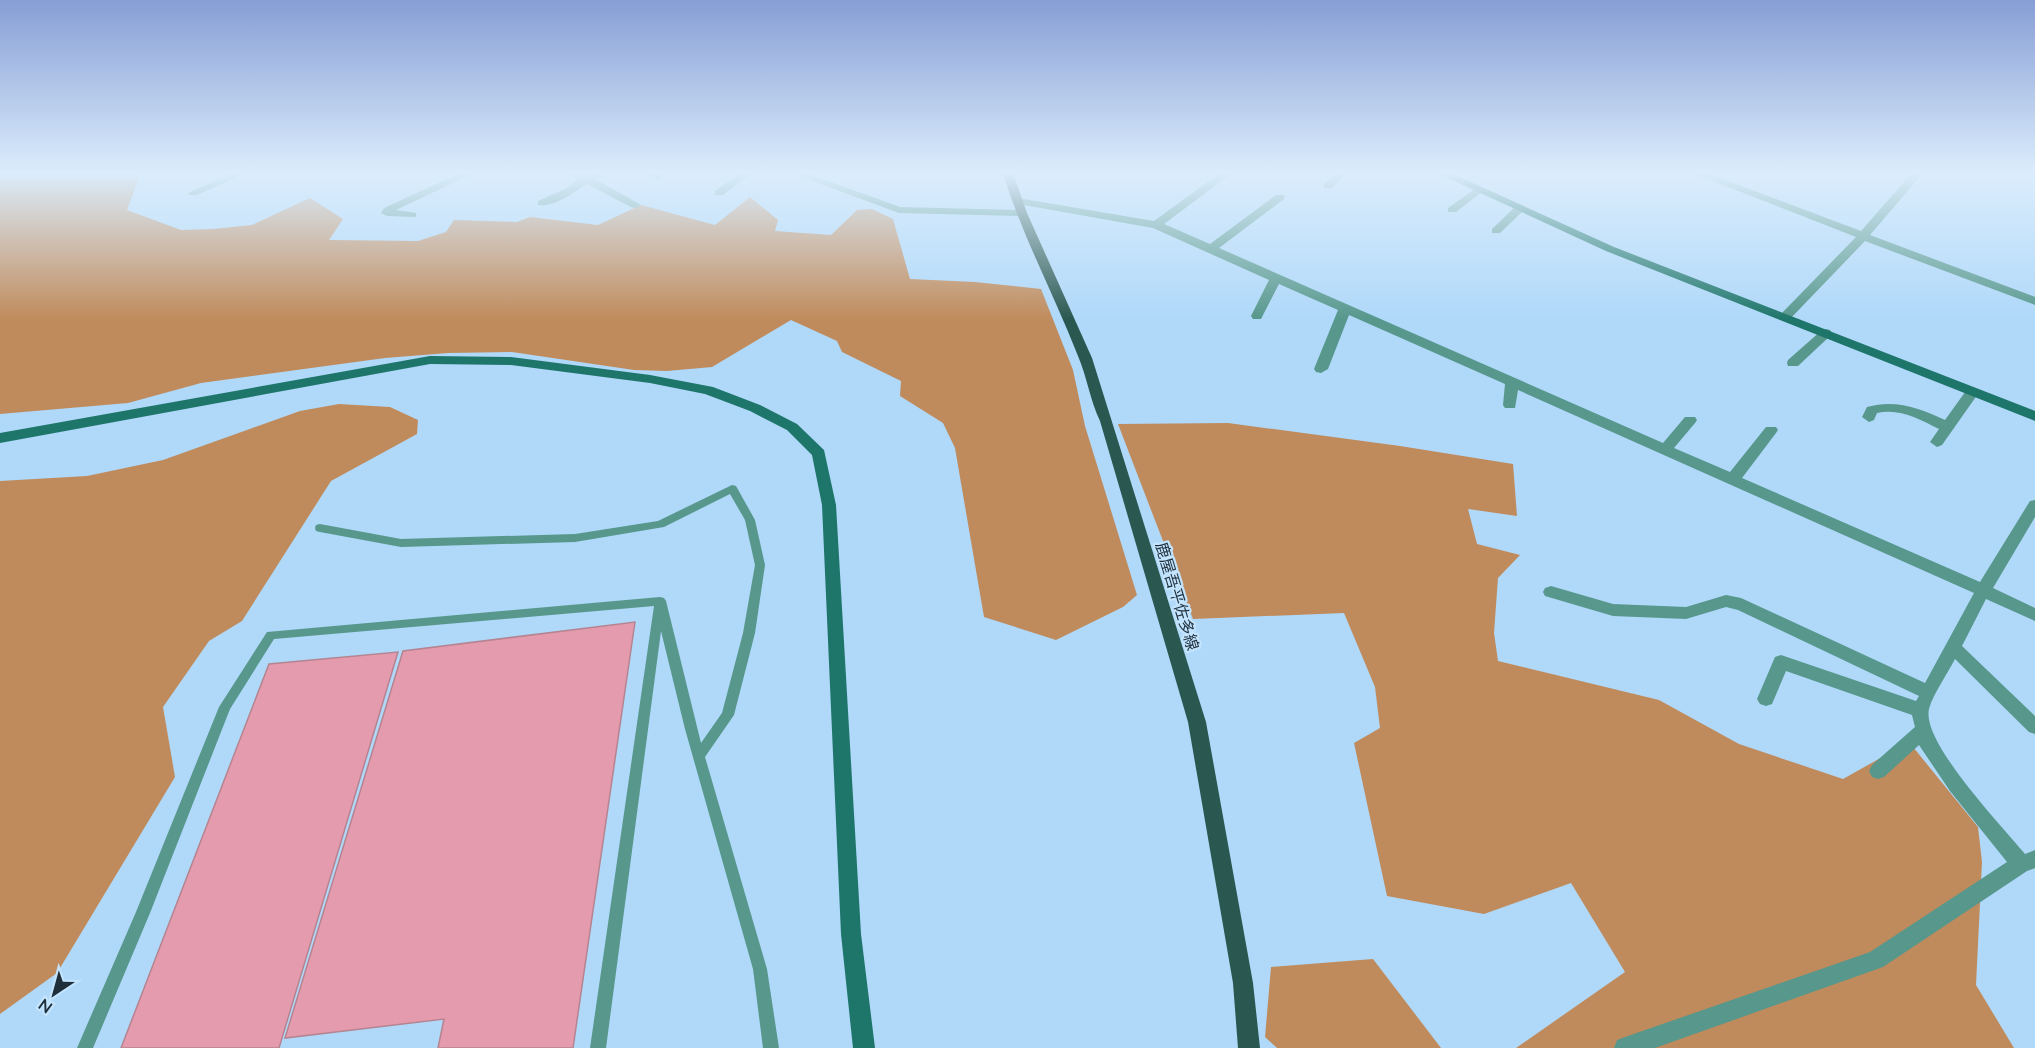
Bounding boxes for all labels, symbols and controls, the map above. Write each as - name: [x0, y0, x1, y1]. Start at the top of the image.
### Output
- street label: 鹿屋吾平佐多線: [1153, 540, 1203, 652]
- north arrow: [24, 964, 84, 1024]
- text: N: [34, 995, 55, 1018]

